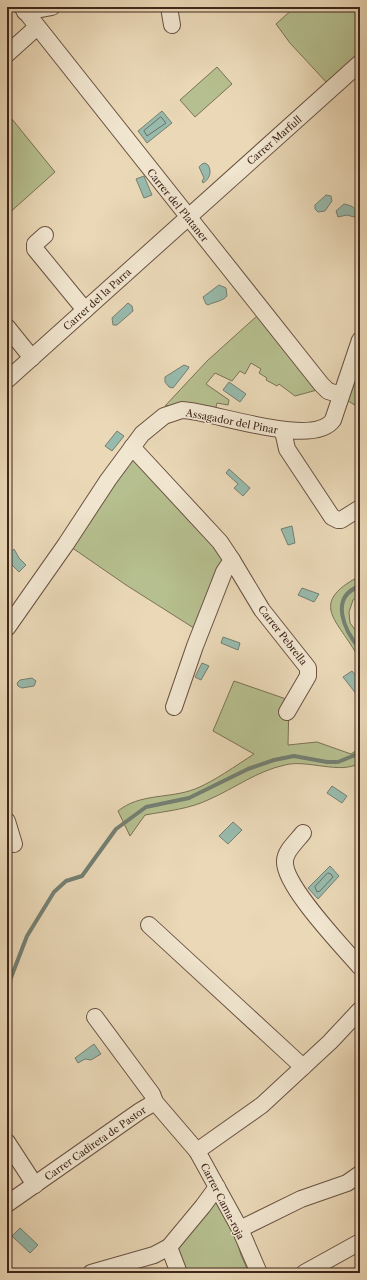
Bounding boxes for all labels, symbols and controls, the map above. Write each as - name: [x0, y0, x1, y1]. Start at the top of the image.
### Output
- street label: Carrer Marfull: [244, 113, 305, 168]
- street label: Carrer del Plataner: [144, 166, 212, 245]
- street label: Carrer del la Parra: [61, 265, 135, 333]
- street label: Assagador del Pinar: [184, 406, 280, 437]
- street label: Carrer Pebrella: [255, 603, 310, 668]
- street label: Carrer Cadireta de Pastor: [42, 1103, 149, 1183]
- street label: Carrer Cama-roja: [198, 1161, 248, 1242]

